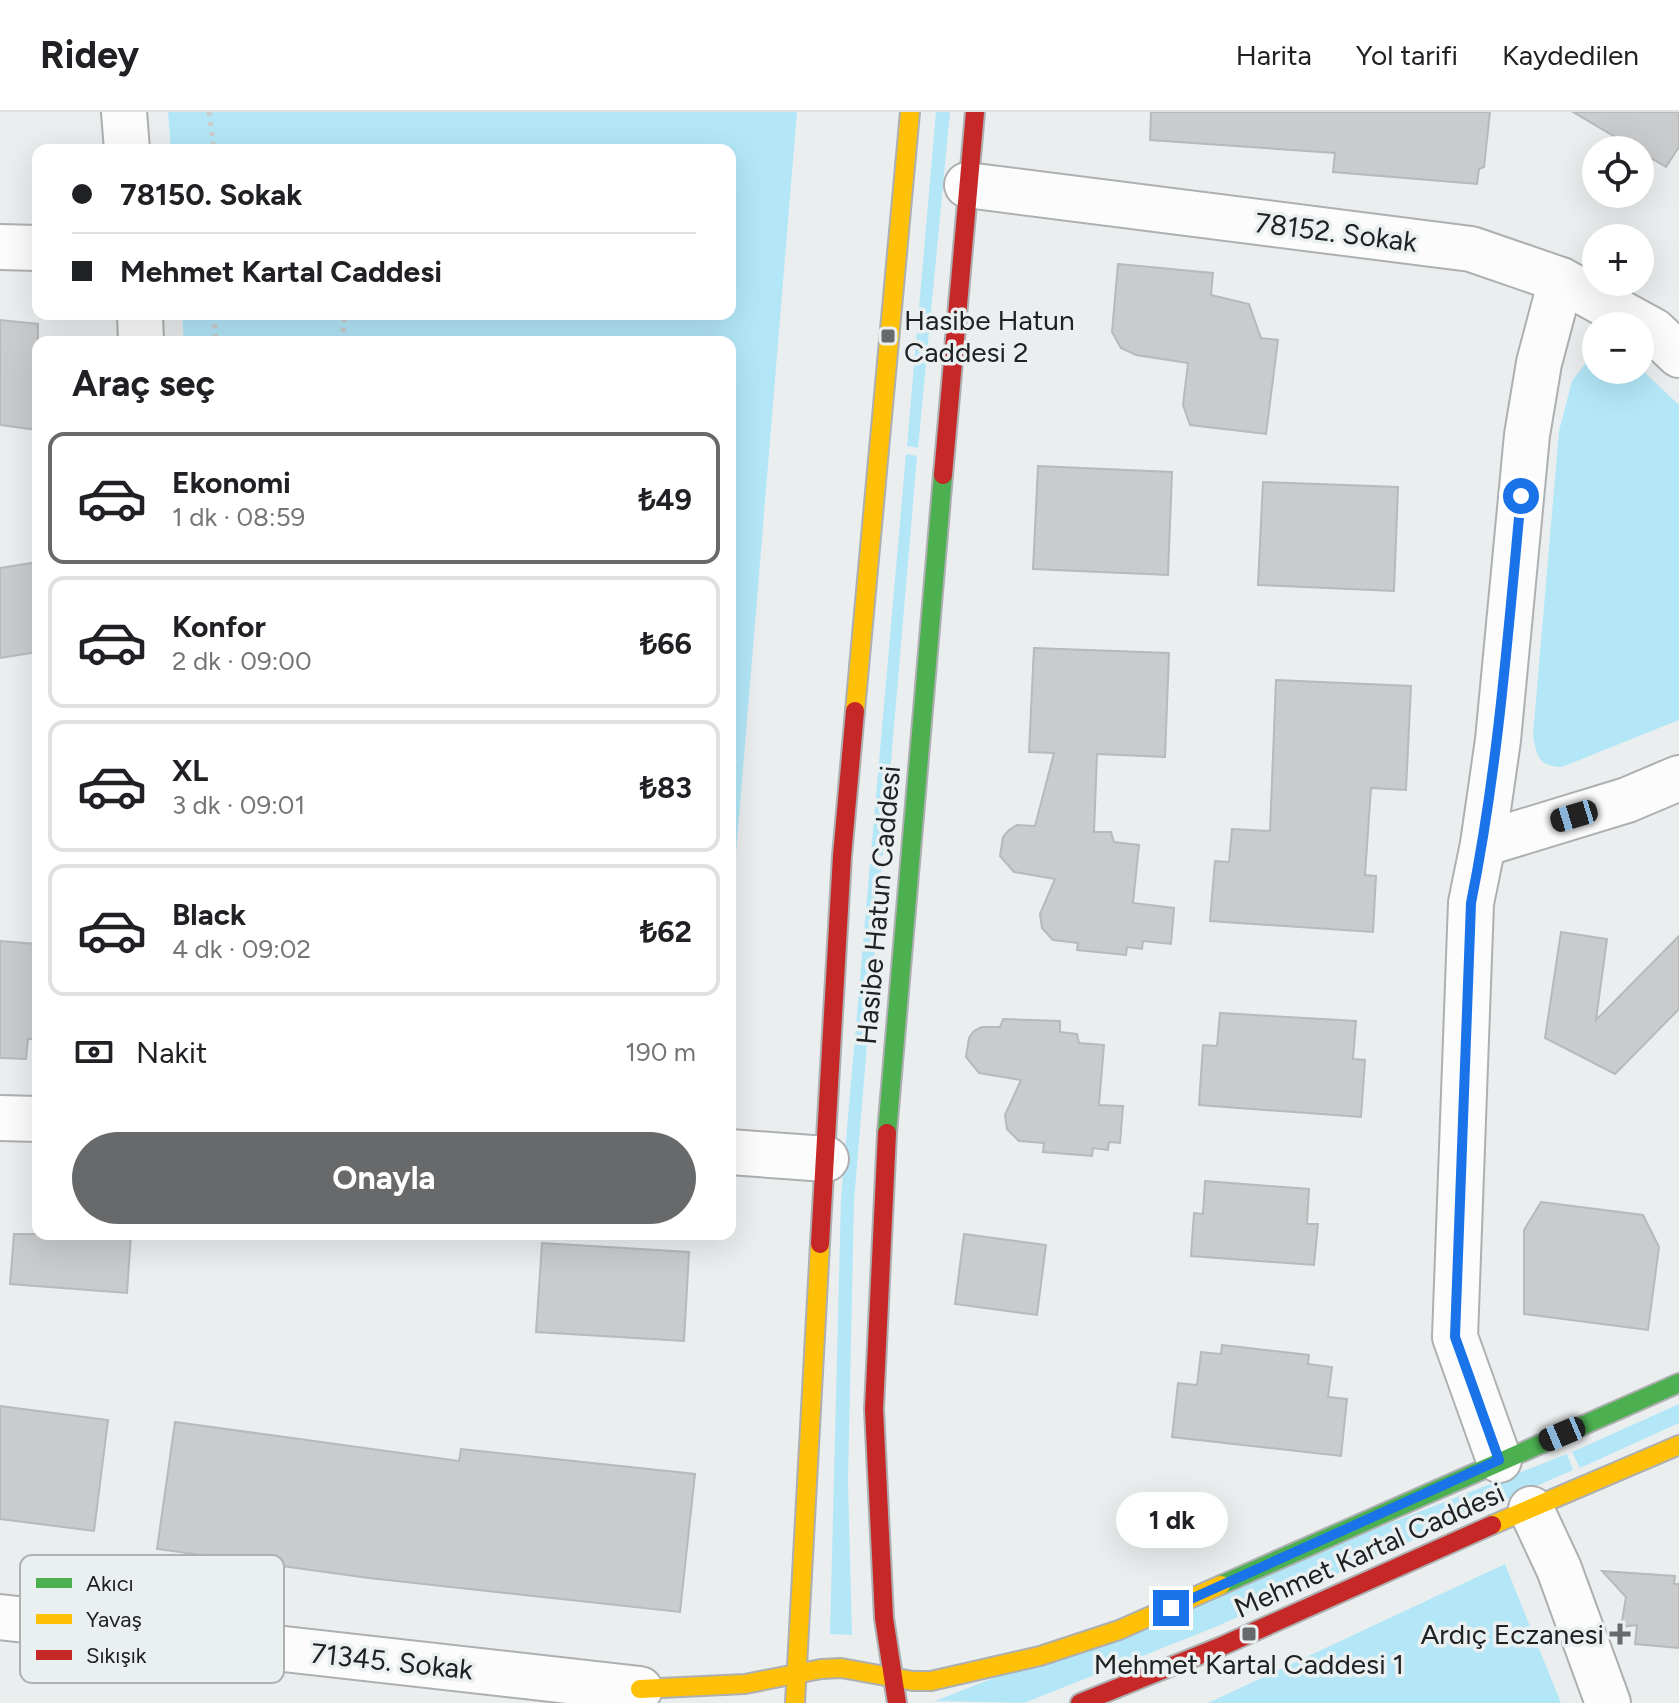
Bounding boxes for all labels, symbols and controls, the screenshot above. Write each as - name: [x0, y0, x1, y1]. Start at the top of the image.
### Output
- text: Ridey: [40, 32, 139, 78]
- text: Harita: [1236, 38, 1312, 72]
- text: Yol tarifi: [1356, 38, 1458, 72]
- text: Kaydedilen: [1502, 38, 1639, 72]
- map controls: [1582, 136, 1654, 384]
- button: locate: [1582, 136, 1654, 208]
- text: 78150. Sokak: [120, 176, 302, 213]
- street label: 78152. Sokak: [1253, 205, 1419, 259]
- button: +: [1582, 224, 1654, 296]
- text: Mehmet Kartal Caddesi: [120, 253, 442, 290]
- place label: Hasibe Hatun Caddesi 2: [904, 303, 1075, 369]
- button: −: [1582, 312, 1654, 384]
- marker: Hasibe Hatun Caddesi 2: [879, 327, 897, 345]
- text: Araç seç: [72, 362, 215, 405]
- icon: car: [76, 462, 148, 534]
- text: Ekonomi: [172, 464, 291, 501]
- route start: [1503, 478, 1539, 514]
- text: ₺49: [638, 481, 692, 518]
- text: 1 dk · 08:59: [172, 501, 305, 533]
- icon: car: [76, 606, 148, 678]
- text: Konfor: [172, 608, 266, 645]
- text: ₺66: [640, 625, 692, 662]
- text: 2 dk · 09:00: [172, 645, 312, 677]
- icon: car: [76, 750, 148, 822]
- text: XL: [172, 752, 208, 789]
- street label: Hasibe Hatun Caddesi: [849, 764, 907, 1046]
- text: ₺83: [640, 769, 692, 806]
- text: 3 dk · 09:01: [172, 789, 305, 821]
- car: [1548, 798, 1600, 834]
- icon: car: [76, 894, 148, 966]
- text: Black: [172, 896, 246, 933]
- text: ₺62: [640, 913, 692, 950]
- text: 4 dk · 09:02: [172, 933, 311, 965]
- icon: cash: [72, 1030, 116, 1074]
- text: Nakit: [136, 1034, 207, 1071]
- text: 190 m: [625, 1036, 696, 1068]
- button: Onayla: [72, 1132, 696, 1224]
- car: [1535, 1414, 1589, 1454]
- street label: Mehmet Kartal Caddesi: [1229, 1475, 1509, 1625]
- callout: 1 dk: [1115, 1492, 1227, 1548]
- text: 1 dk: [1149, 1504, 1195, 1536]
- legend: [20, 1555, 284, 1683]
- text: Akıcı: [86, 1570, 134, 1597]
- route end: [1153, 1590, 1189, 1626]
- text: Yavaş: [86, 1606, 142, 1633]
- place label: Ardıç Eczanesi: [1420, 1617, 1604, 1651]
- marker: Mehmet Kartal Caddesi 1: [1240, 1625, 1258, 1643]
- marker: Ardıç Eczanesi: [1611, 1625, 1629, 1643]
- street label: 71345. Sokak: [309, 1636, 475, 1686]
- text: Sıkışık: [86, 1642, 147, 1669]
- place label: Mehmet Kartal Caddesi 1: [1094, 1647, 1404, 1681]

